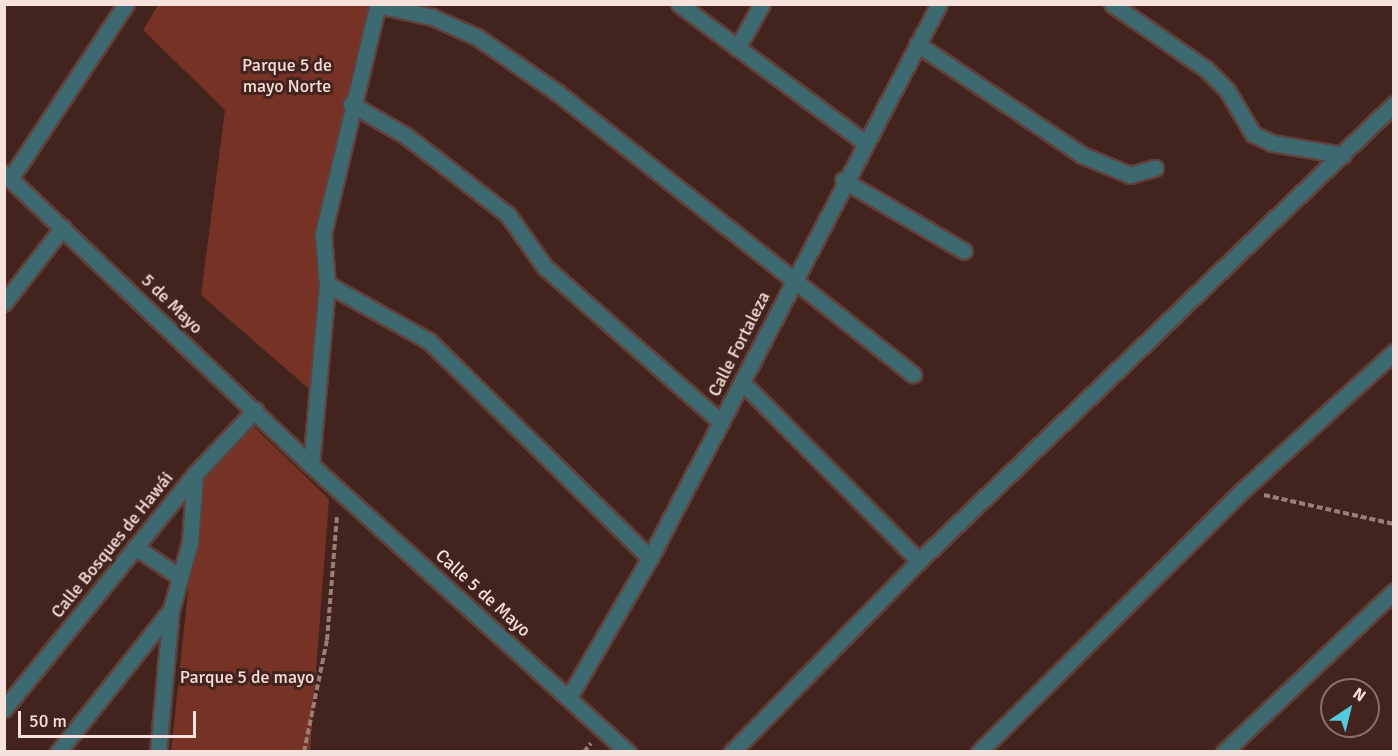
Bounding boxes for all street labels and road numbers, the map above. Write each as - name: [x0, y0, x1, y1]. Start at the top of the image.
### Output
- street label: 5 de Mayo: [137, 269, 207, 339]
- street label: Calle Fortaleza: [703, 288, 775, 400]
- street label: Calle Bosques de Hawái: [46, 468, 178, 622]
- street label: Calle 5 de Mayo: [431, 545, 535, 641]

